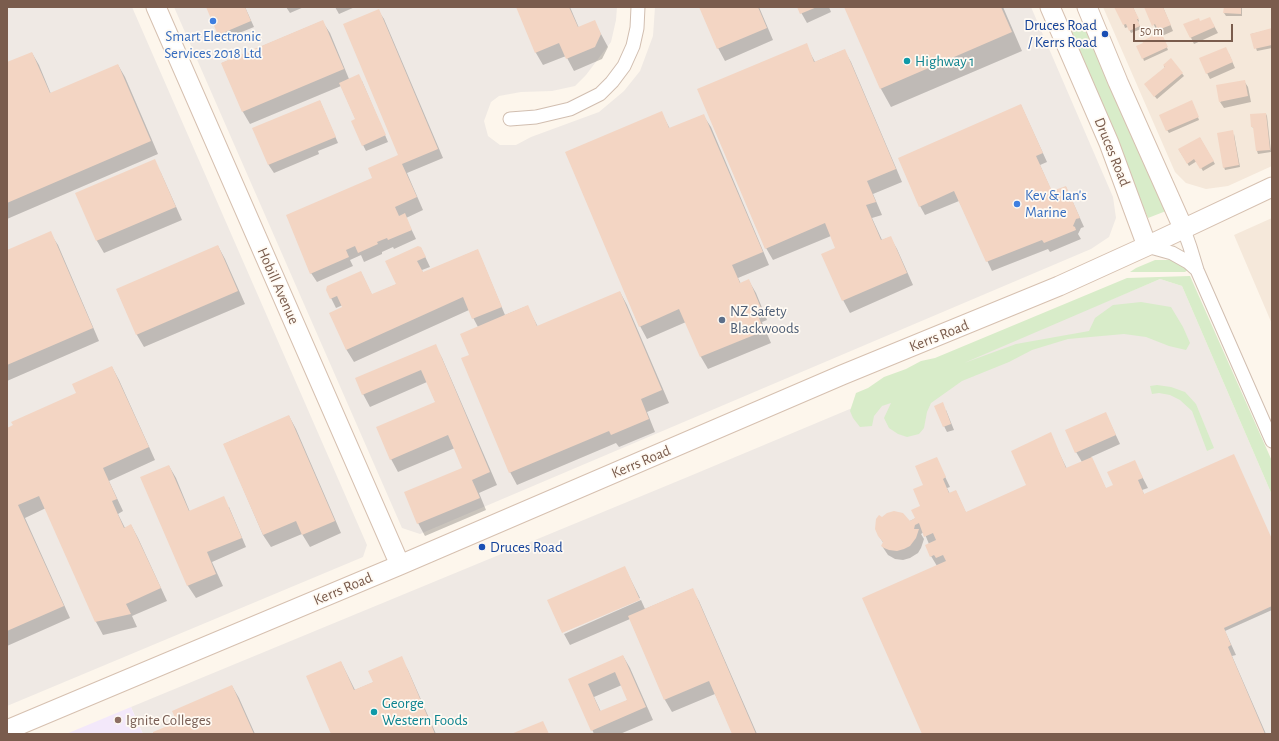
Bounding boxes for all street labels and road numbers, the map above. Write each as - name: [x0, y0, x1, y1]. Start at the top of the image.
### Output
- street label: Druces Road: [1090, 115, 1134, 189]
- street label: Hobill Avenue: [253, 245, 303, 327]
- street label: Kerrs Road: [907, 316, 971, 356]
- street label: Kerrs Road: [609, 442, 673, 482]
- street label: Kerrs Road: [311, 569, 375, 609]

